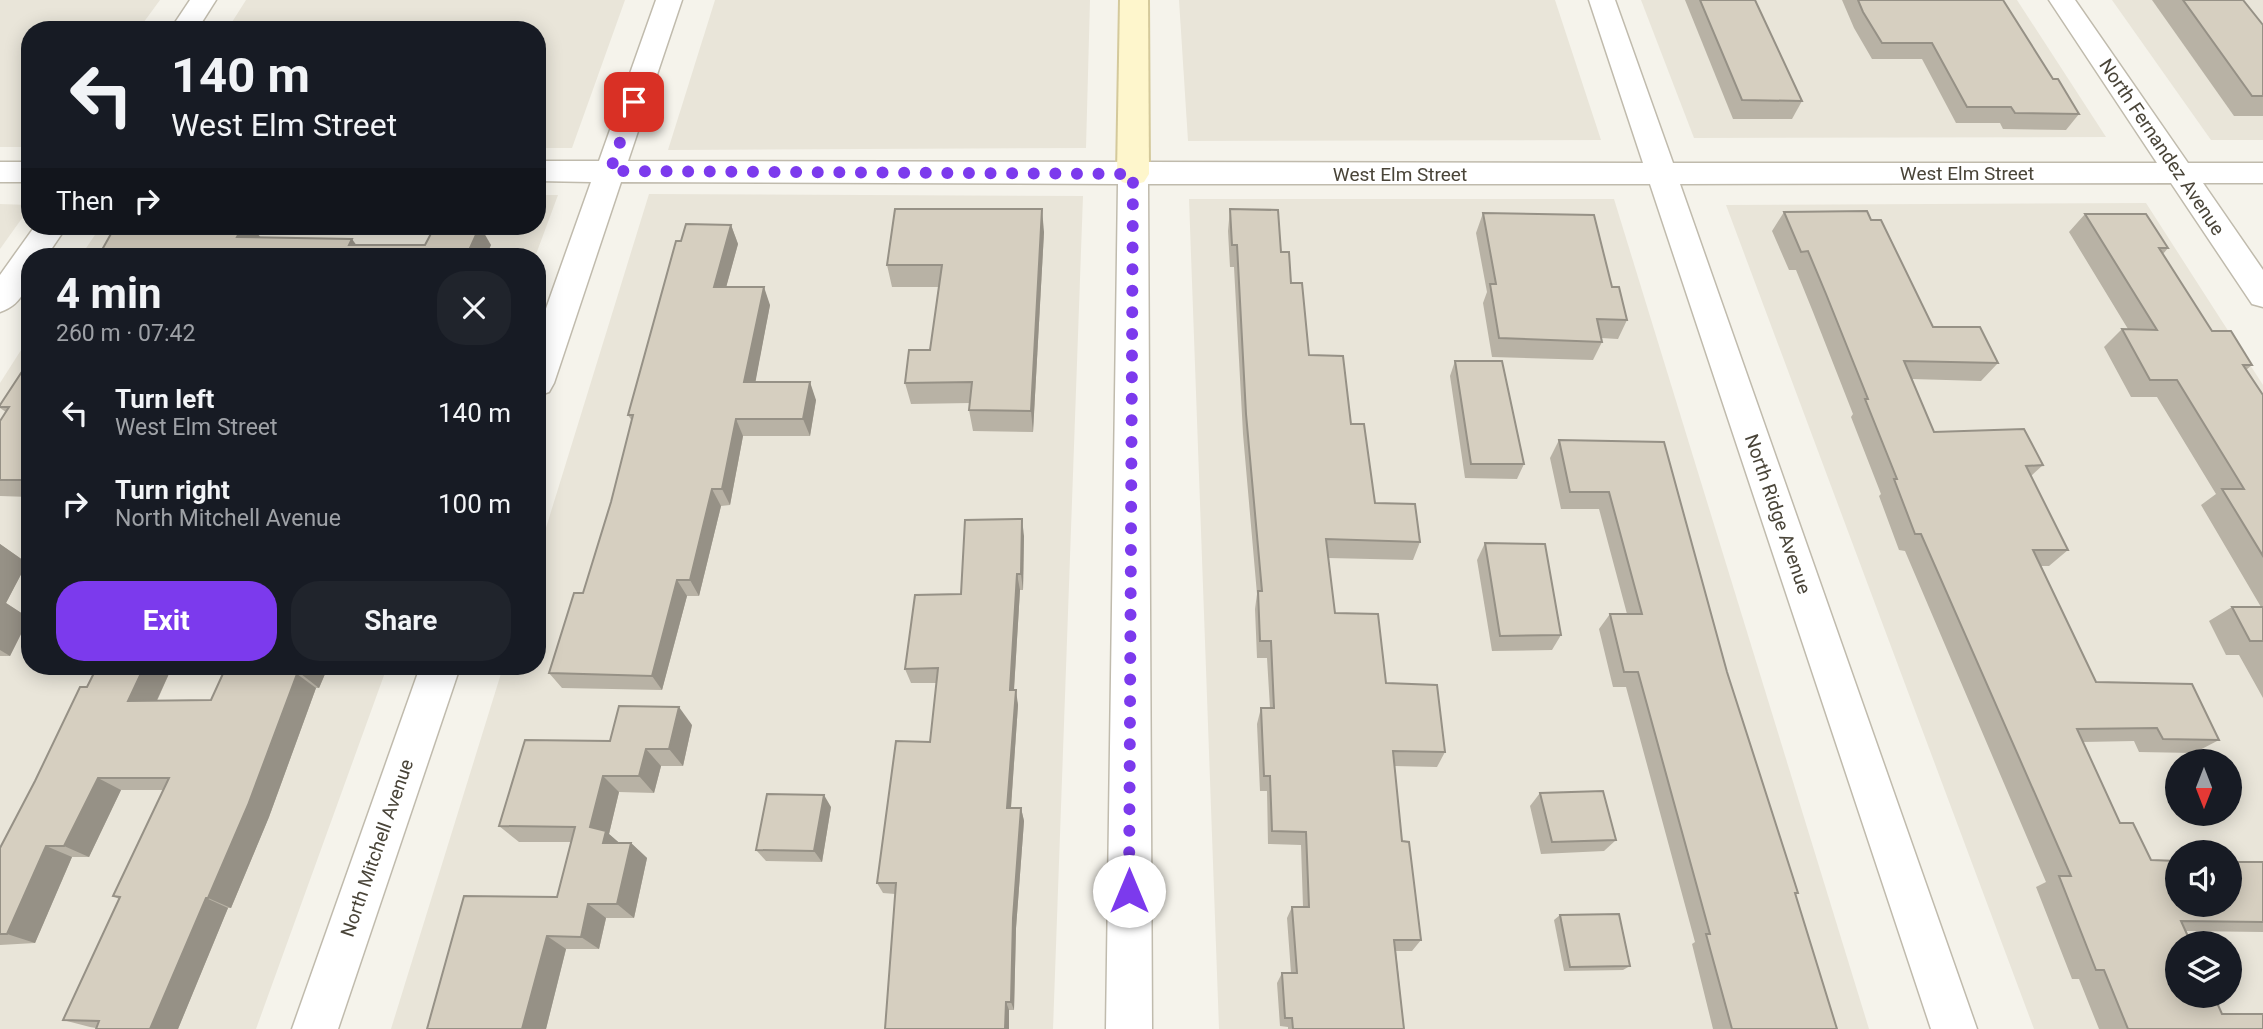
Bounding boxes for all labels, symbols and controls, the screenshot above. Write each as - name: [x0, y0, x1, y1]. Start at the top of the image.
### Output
- text: 140 m: [171, 47, 310, 104]
- icon: left: [56, 49, 147, 140]
- street label: North Fernandez Avenue: [2094, 54, 2230, 240]
- pin: [604, 72, 664, 132]
- icon: arrive: [615, 83, 653, 121]
- text: West Elm Street: [171, 106, 397, 144]
- street label: West Elm Street: [1900, 162, 2034, 185]
- street label: West Elm Street: [1333, 163, 1467, 186]
- icon: right: [128, 182, 166, 220]
- text: Then: [56, 186, 114, 216]
- text: 4 min: [56, 269, 162, 318]
- button: close: [437, 271, 511, 345]
- text: 260 m · 07:42: [56, 320, 195, 347]
- text: Turn left: [115, 384, 214, 414]
- icon: left: [56, 394, 94, 432]
- text: 140 m: [438, 398, 511, 428]
- text: West Elm Street: [115, 414, 278, 441]
- street label: North Ridge Avenue: [1740, 431, 1816, 597]
- text: Turn right: [115, 475, 230, 505]
- icon: right: [56, 485, 94, 523]
- text: 100 m: [438, 489, 511, 519]
- text: North Mitchell Avenue: [115, 505, 341, 532]
- button: Exit: [56, 581, 277, 661]
- button: Share: [291, 581, 511, 661]
- north arrow: [2165, 749, 2242, 826]
- map controls: [2165, 749, 2242, 1008]
- street label: North Mitchell Avenue: [336, 756, 418, 940]
- button: sound: [2165, 840, 2242, 917]
- position arrow: [1092, 854, 1166, 928]
- button: layers: [2165, 931, 2242, 1008]

